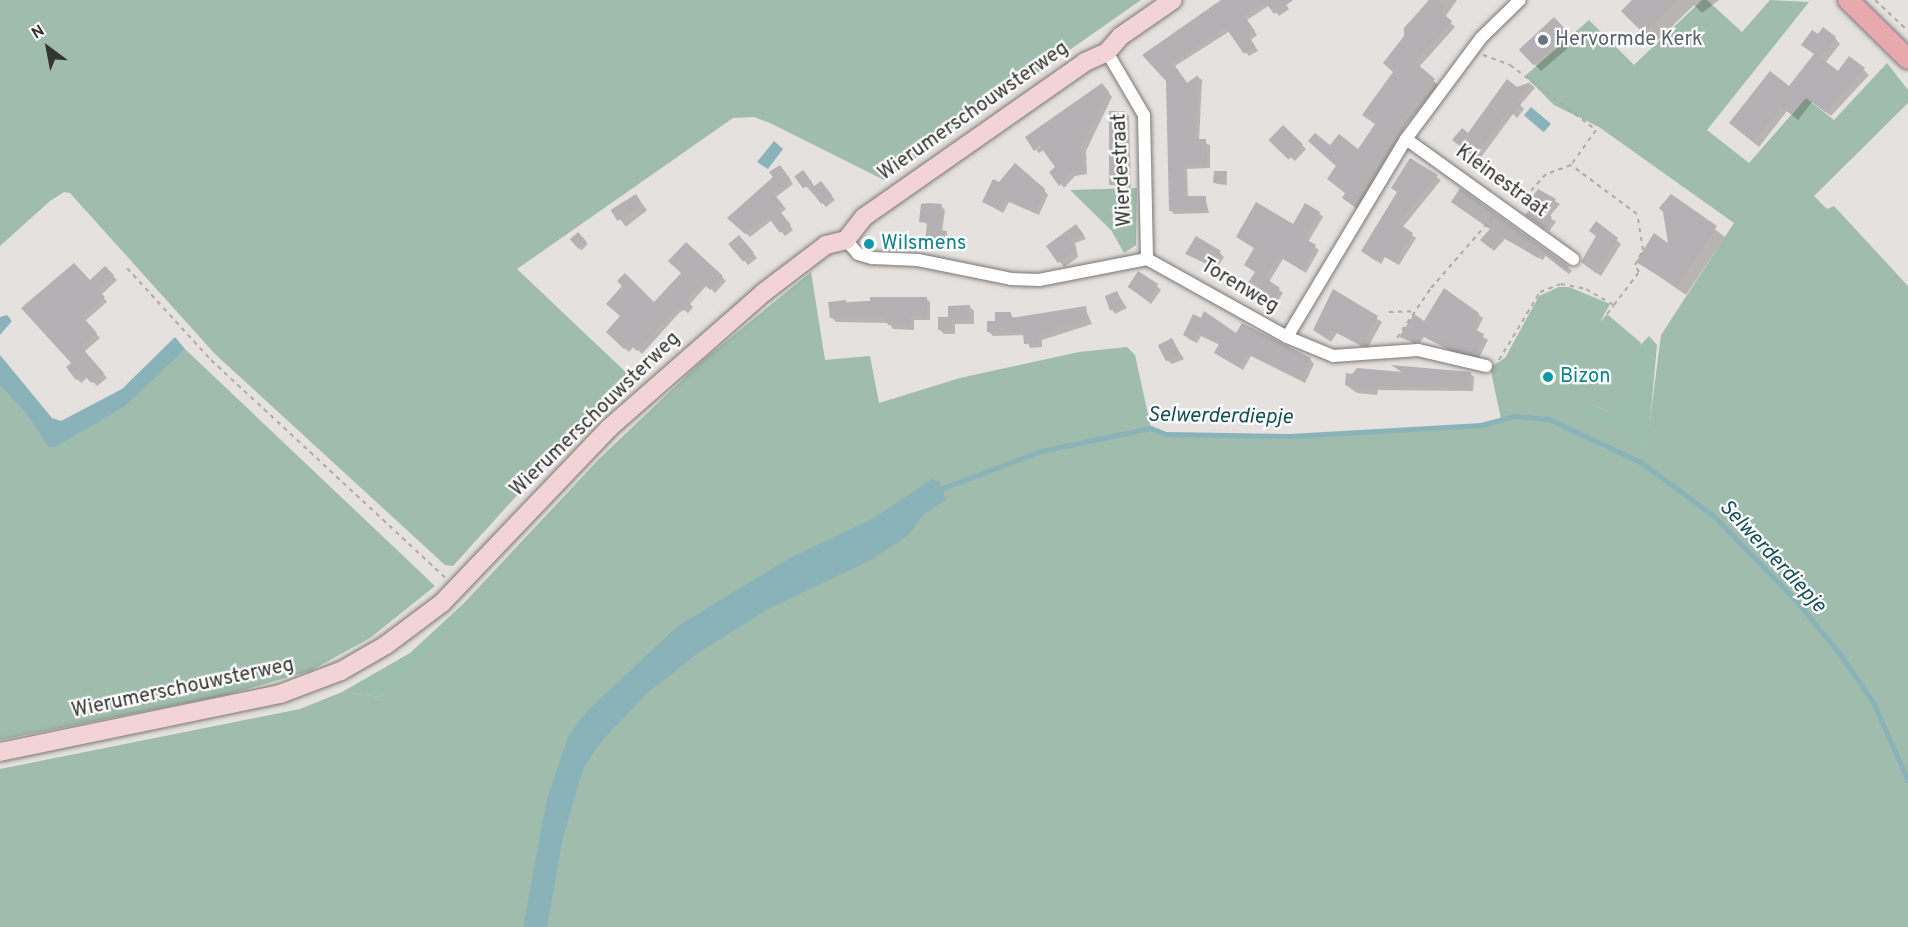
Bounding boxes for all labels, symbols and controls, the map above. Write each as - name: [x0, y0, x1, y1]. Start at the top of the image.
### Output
- north arrow: [18, 18, 78, 78]
- text: N: [28, 21, 49, 44]
- place label: Hervormde Kerk: [1555, 28, 1703, 52]
- marker: Hervormde Kerk: [1536, 33, 1550, 47]
- street label: Wierumerschouwsterweg: [874, 37, 1074, 187]
- street label: Wierdestraat: [1108, 113, 1138, 227]
- street label: Kleinestraat: [1450, 141, 1552, 223]
- place label: Wilsmens: [881, 232, 966, 256]
- marker: Wilsmens: [862, 237, 876, 251]
- street label: Torenweg: [1196, 254, 1282, 320]
- street label: Wierumerschouwsterweg: [506, 328, 686, 502]
- place label: Bizon: [1560, 365, 1610, 389]
- marker: Bizon: [1541, 370, 1555, 384]
- water label: Selwerderdiepje: [1147, 403, 1293, 431]
- water label: Selwerderdiepje: [1713, 495, 1831, 619]
- street label: Wierumerschouwsterweg: [70, 654, 296, 724]

